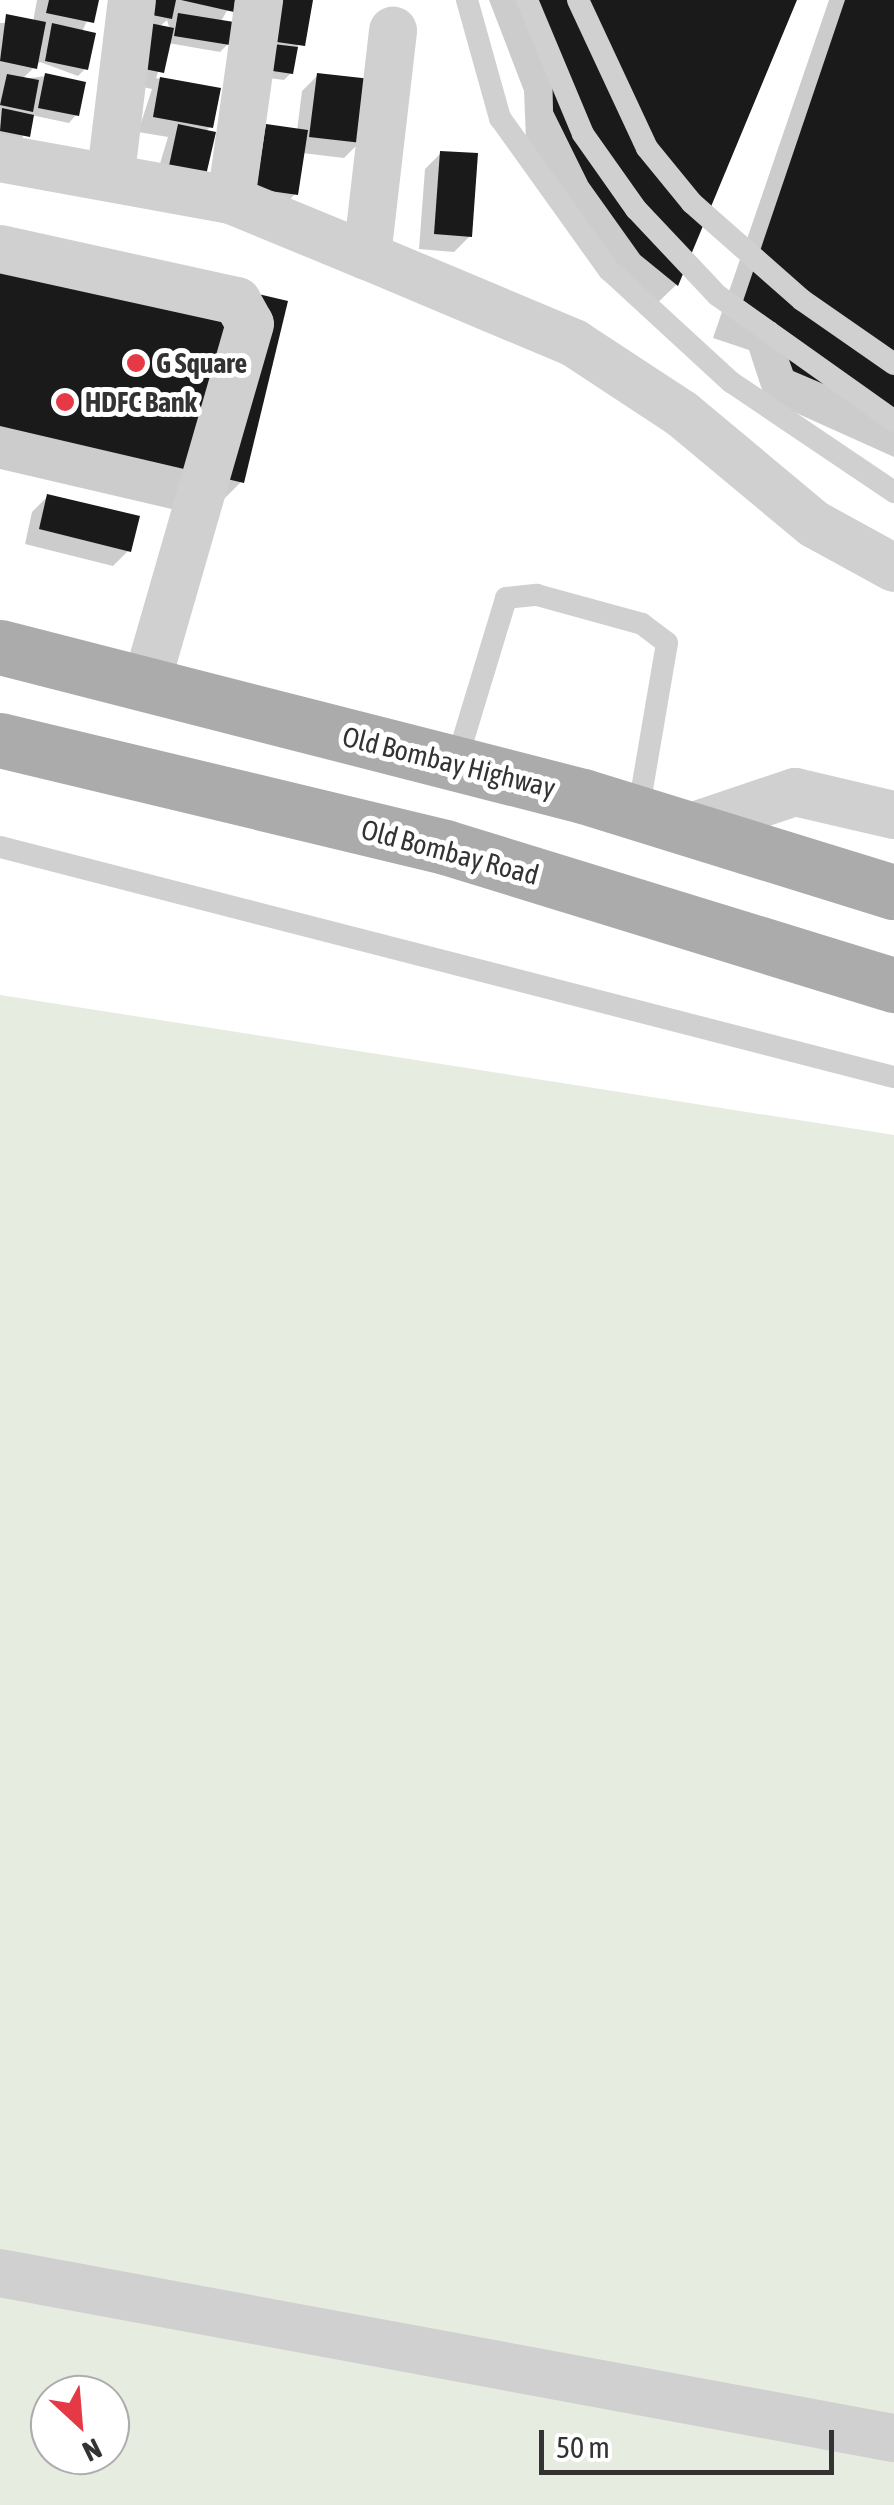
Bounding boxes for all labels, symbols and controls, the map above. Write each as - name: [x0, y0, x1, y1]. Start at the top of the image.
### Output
- place label: G Square: [156, 346, 247, 380]
- marker: G Square: [125, 352, 147, 374]
- place label: HDFC Bank: [85, 385, 197, 419]
- marker: HDFC Bank: [54, 391, 76, 413]
- street label: Old Bombay Highway: [339, 719, 559, 805]
- street label: Old Bombay Road: [358, 812, 542, 892]
- north arrow: [30, 2375, 130, 2475]
- scale bar: [544, 2410, 839, 2472]
- text: 50 m: [556, 2430, 610, 2464]
- text: N: [78, 2432, 107, 2468]

